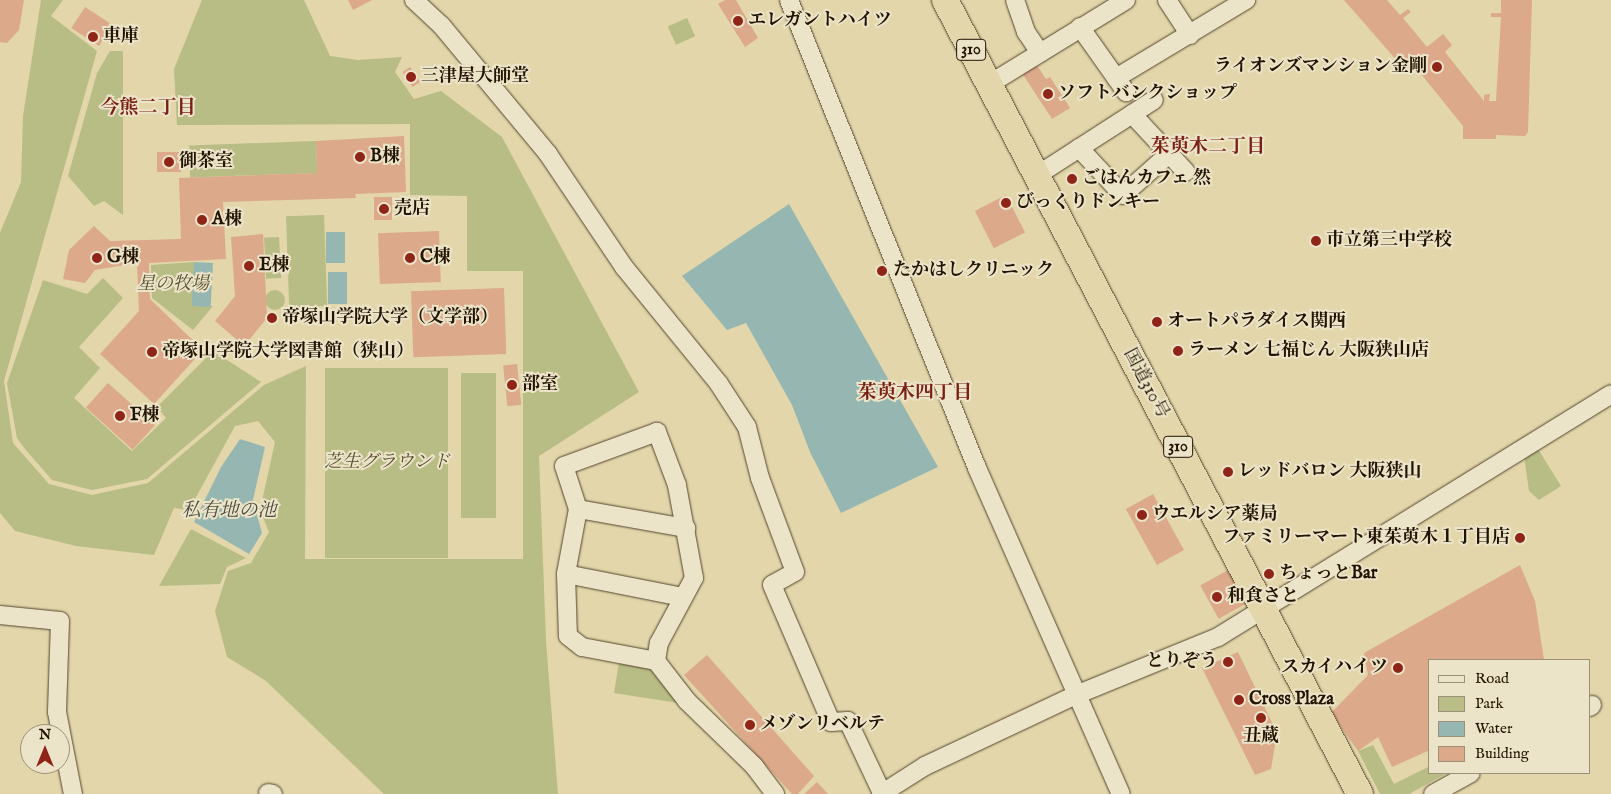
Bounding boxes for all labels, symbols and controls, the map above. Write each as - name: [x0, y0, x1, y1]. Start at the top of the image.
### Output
- place label: エレガントハイツ: [748, 10, 892, 32]
- marker: エレガントハイツ: [732, 15, 744, 27]
- place label: 車庫: [103, 26, 139, 48]
- marker: 車庫: [87, 31, 99, 43]
- road number: 310: [956, 36, 986, 64]
- place label: ライオンズマンション金剛: [1211, 56, 1427, 78]
- marker: ライオンズマンション金剛: [1431, 61, 1443, 73]
- place label: 三津屋大師堂: [421, 66, 529, 88]
- marker: 三津屋大師堂: [405, 71, 417, 83]
- place label: ソフトバンクショップ: [1058, 83, 1238, 105]
- marker: ソフトバンクショップ: [1042, 88, 1054, 100]
- district label: 今熊二丁目: [101, 98, 195, 120]
- district label: 茱萸木二丁目: [1151, 137, 1265, 159]
- place label: B棟: [370, 146, 400, 168]
- place label: 御茶室: [179, 151, 233, 173]
- marker: B棟: [354, 151, 366, 163]
- marker: 御茶室: [163, 156, 175, 168]
- place label: ごはんカフェ 然: [1082, 168, 1212, 190]
- marker: ごはんカフェ 然: [1066, 173, 1078, 185]
- place label: びっくりドンキー: [1016, 192, 1160, 214]
- marker: びっくりドンキー: [1000, 197, 1012, 209]
- place label: 売店: [394, 198, 430, 220]
- marker: 売店: [378, 203, 390, 215]
- place label: A棟: [212, 209, 242, 231]
- marker: A棟: [196, 214, 208, 226]
- place label: 市立第三中学校: [1326, 230, 1452, 252]
- marker: 市立第三中学校: [1310, 235, 1322, 247]
- place label: G棟: [107, 247, 139, 269]
- place label: C棟: [420, 247, 451, 269]
- marker: G棟: [91, 252, 103, 264]
- marker: C棟: [404, 252, 416, 264]
- place label: E棟: [259, 255, 289, 277]
- marker: E棟: [243, 260, 255, 272]
- place label: たかはしクリニック: [893, 260, 1055, 282]
- marker: たかはしクリニック: [875, 264, 889, 278]
- park label: 星の牧場: [137, 274, 209, 296]
- place label: 帝塚山学院大学（文学部）: [282, 307, 498, 329]
- place label: オートパラダイス関西: [1167, 311, 1347, 333]
- marker: 帝塚山学院大学（文学部）: [266, 312, 278, 324]
- marker: オートパラダイス関西: [1151, 316, 1163, 328]
- place label: ラーメン 七福じん 大阪狭山店: [1188, 340, 1430, 362]
- place label: 帝塚山学院大学図書館（狭山）: [162, 341, 414, 363]
- street label: 国道310号: [1118, 345, 1172, 423]
- marker: ラーメン 七福じん 大阪狭山店: [1172, 345, 1184, 357]
- marker: 帝塚山学院大学図書館（狭山）: [146, 346, 158, 358]
- place label: 部室: [522, 374, 558, 396]
- marker: 部室: [506, 379, 518, 391]
- district label: 茱萸木四丁目: [858, 383, 972, 405]
- place label: F棟: [130, 405, 159, 427]
- marker: F棟: [114, 410, 126, 422]
- road number: 310: [1163, 434, 1193, 461]
- park label: 芝生グラウンド: [324, 452, 450, 474]
- place label: レッドバロン 大阪狭山: [1238, 461, 1422, 483]
- marker: レッドバロン 大阪狭山: [1222, 466, 1234, 478]
- water label: 私有地の池: [182, 501, 276, 523]
- place label: ウエルシア薬局: [1152, 504, 1278, 526]
- marker: ウエルシア薬局: [1136, 509, 1148, 521]
- place label: ファミリーマート東茱萸木１丁目店: [1222, 527, 1510, 549]
- marker: ファミリーマート東茱萸木１丁目店: [1514, 532, 1526, 544]
- place label: ちょっとBar: [1279, 563, 1377, 585]
- marker: ちょっとBar: [1263, 568, 1275, 580]
- place label: 和食さと: [1227, 586, 1299, 608]
- marker: 和食さと: [1211, 591, 1223, 603]
- place label: とりぞう: [1146, 651, 1218, 673]
- marker: とりぞう: [1222, 656, 1234, 668]
- place label: スカイハイツ: [1280, 657, 1388, 679]
- legend: [1428, 659, 1591, 774]
- marker: スカイハイツ: [1392, 662, 1404, 674]
- text: Road: [1475, 669, 1509, 688]
- place label: Cross Plaza: [1249, 689, 1334, 711]
- marker: Cross Plaza: [1233, 694, 1245, 706]
- text: Park: [1475, 694, 1504, 713]
- marker: 丑蔵: [1255, 712, 1267, 724]
- place label: メゾンリベルテ: [760, 714, 886, 736]
- marker: メゾンリベルテ: [744, 719, 756, 731]
- text: Water: [1475, 719, 1512, 738]
- north arrow: [20, 724, 70, 774]
- text: N: [39, 726, 51, 744]
- place label: 丑蔵: [1243, 726, 1279, 748]
- text: Building: [1475, 744, 1529, 763]

